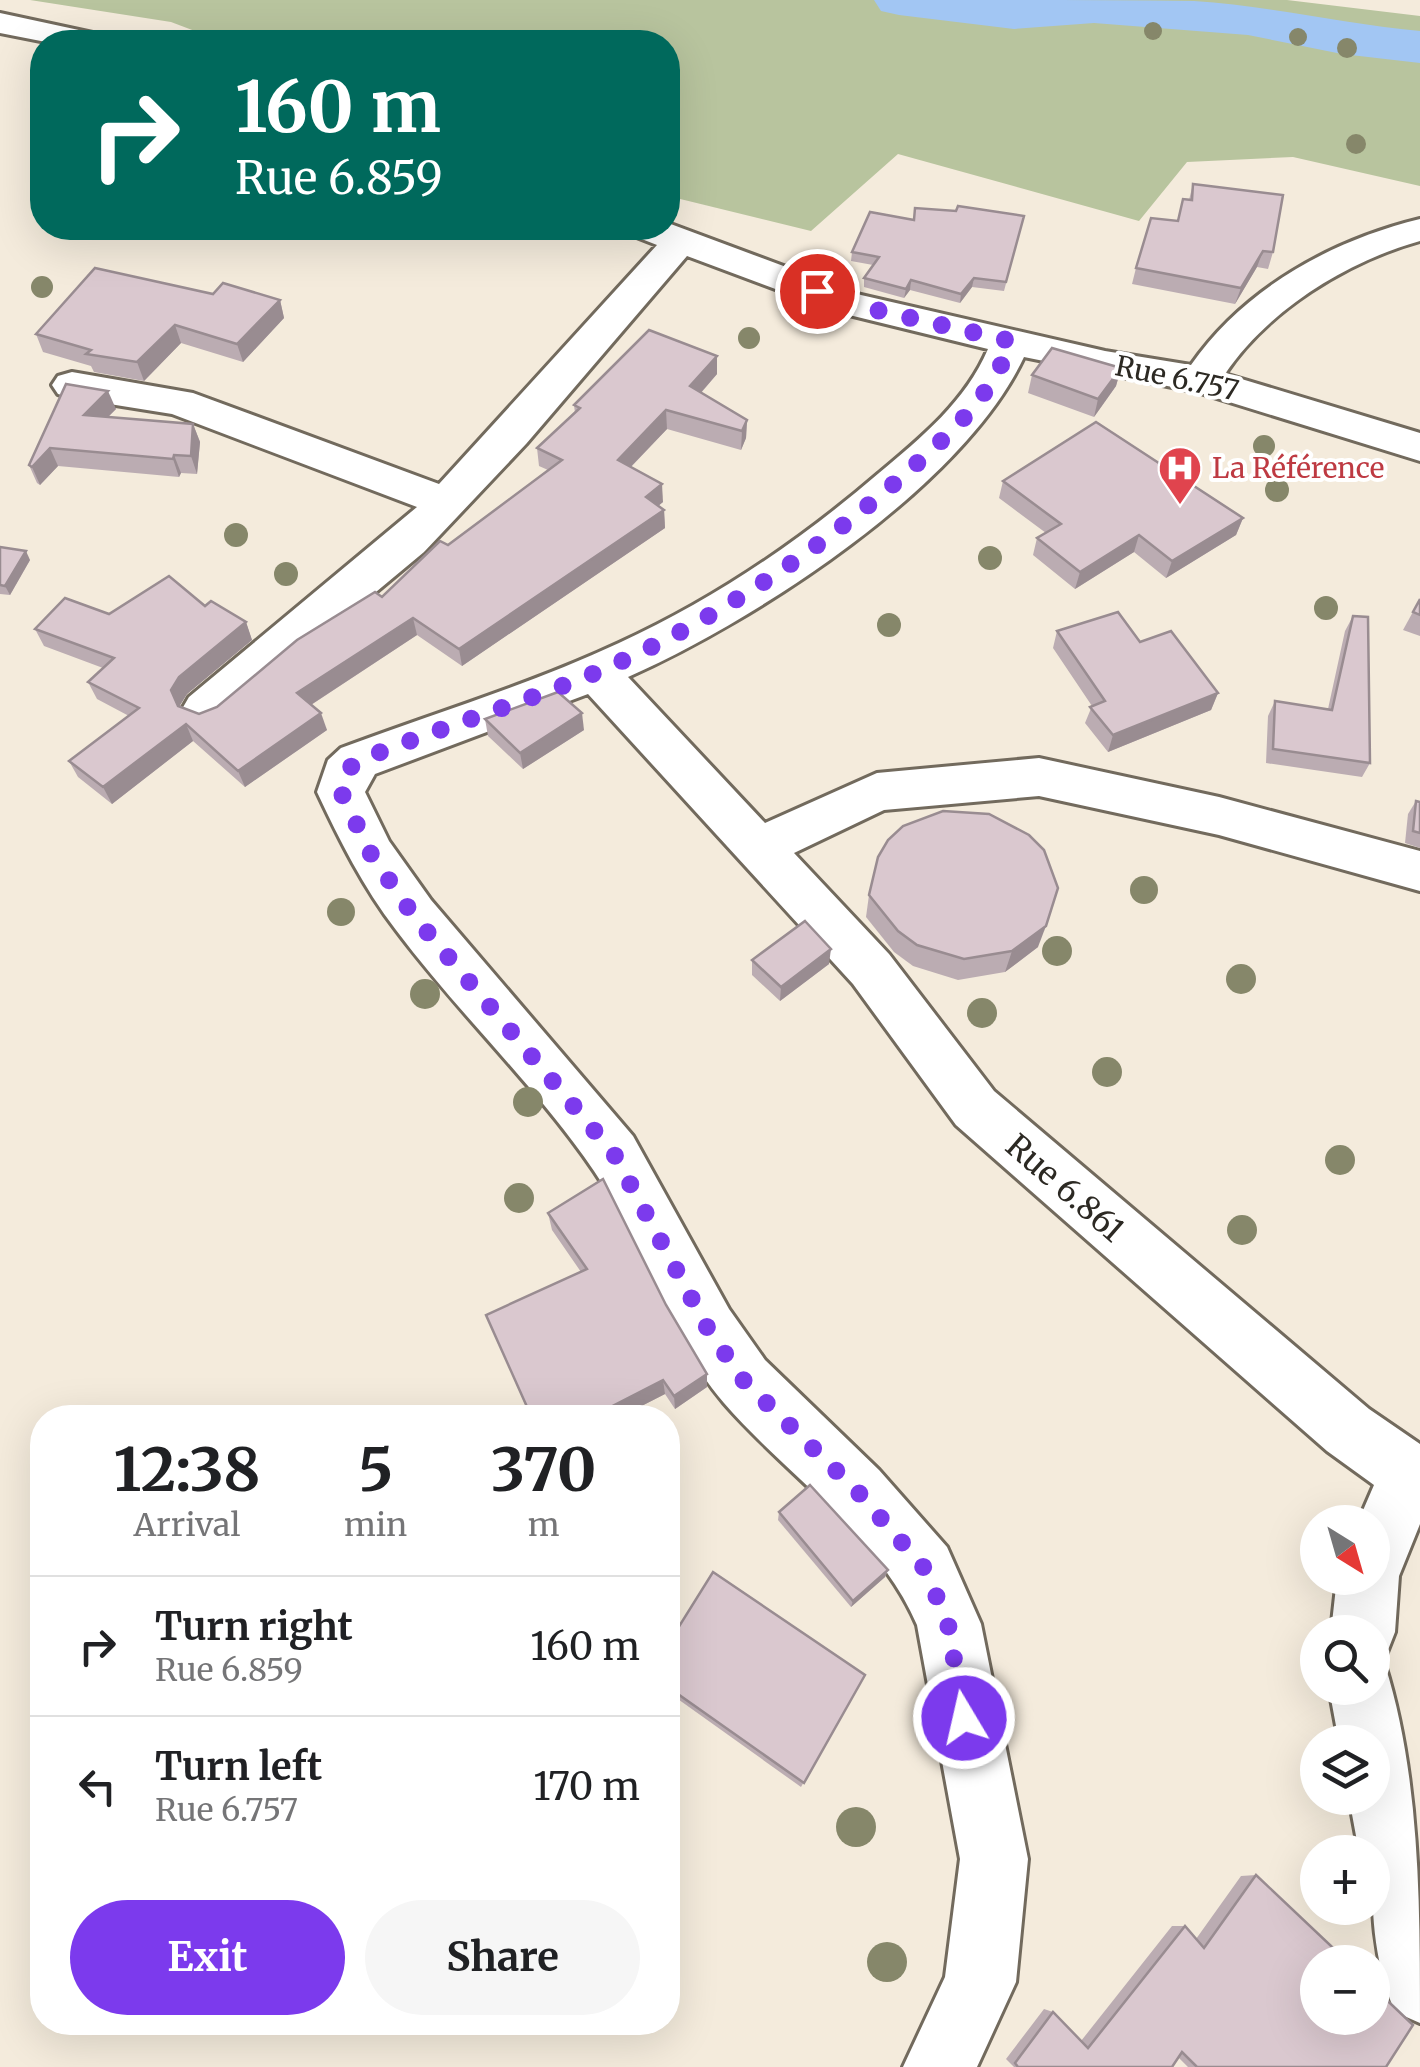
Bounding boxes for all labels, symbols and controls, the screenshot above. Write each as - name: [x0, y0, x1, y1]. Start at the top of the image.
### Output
- text: 160 m: [235, 63, 441, 151]
- icon: right: [70, 70, 200, 200]
- text: Rue 6.859: [235, 150, 443, 206]
- pin: [775, 249, 860, 334]
- icon: arrive: [790, 264, 845, 319]
- street label: Rue 6.757: [1112, 347, 1242, 409]
- hospital icon: La Référence: [1157, 445, 1203, 506]
- place label: La Référence: [1212, 450, 1384, 486]
- street label: Rue 6.861: [998, 1126, 1132, 1250]
- text: 12:38: [113, 1432, 261, 1507]
- text: 5: [358, 1432, 393, 1507]
- text: 370: [491, 1432, 597, 1507]
- text: Arrival: [134, 1505, 240, 1545]
- text: min: [344, 1505, 407, 1545]
- text: m: [528, 1505, 560, 1545]
- north arrow: [1300, 1505, 1390, 1595]
- map controls: [1300, 1505, 1390, 2035]
- text: Turn right: [155, 1603, 353, 1650]
- button: search: [1300, 1615, 1390, 1705]
- icon: right: [70, 1619, 125, 1674]
- text: 160 m: [530, 1623, 640, 1670]
- text: Rue 6.859: [155, 1650, 303, 1690]
- position arrow: [912, 1666, 1016, 1770]
- button: layers: [1300, 1725, 1390, 1815]
- text: Turn left: [155, 1743, 322, 1790]
- icon: left: [70, 1759, 125, 1814]
- text: 170 m: [533, 1763, 640, 1810]
- text: Rue 6.757: [155, 1790, 298, 1830]
- button: +: [1300, 1835, 1390, 1925]
- button: Exit: [70, 1900, 345, 2015]
- button: Share: [365, 1900, 640, 2015]
- button: −: [1300, 1945, 1390, 2035]

